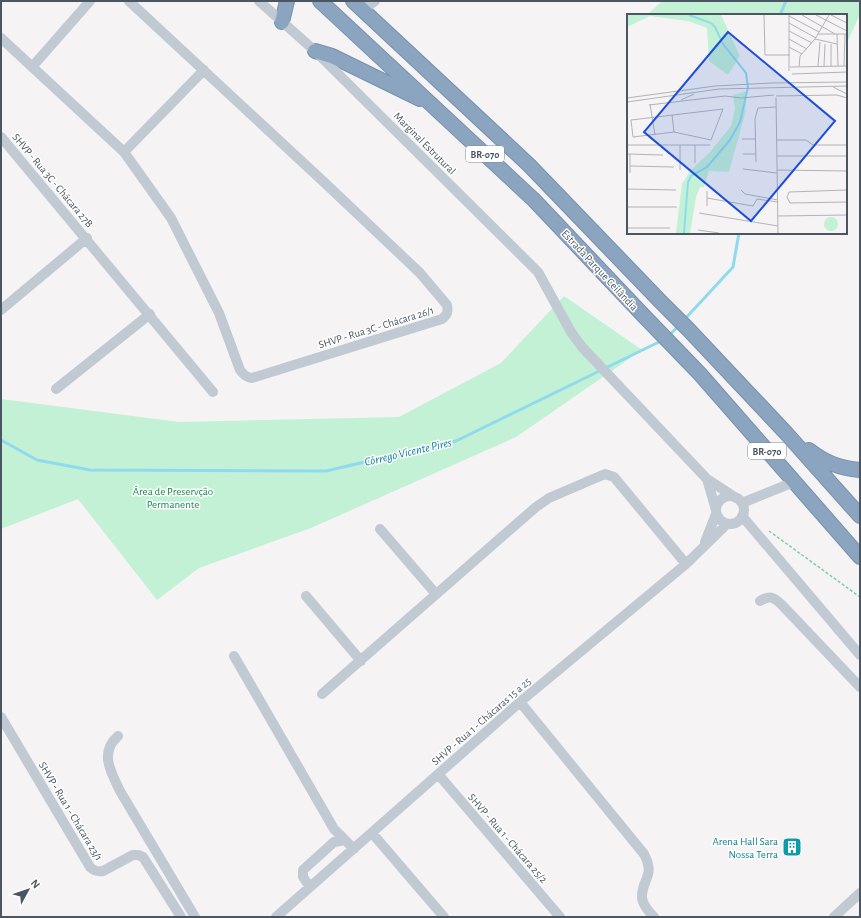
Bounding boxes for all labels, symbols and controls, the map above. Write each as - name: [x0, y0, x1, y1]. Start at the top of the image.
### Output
- inset map: [627, 14, 847, 234]
- street label: Marginal Estrutural: [392, 110, 458, 176]
- street label: SHVP - Rua 3C - Chácara 27B: [10, 131, 95, 229]
- road number: BR-070: [466, 146, 504, 162]
- street label: Estrada Parque Ceilândia: [559, 228, 640, 313]
- street label: SHVP - Rua 3C - Chácara 26/1: [317, 305, 435, 350]
- water label: Córrego Vicente Pires: [363, 436, 453, 468]
- road number: BR-070: [748, 443, 786, 459]
- park label: Área de Preservção Permanente: [133, 485, 213, 510]
- street label: SHVP - Rua 1 - Chácaras 15 a 25: [430, 675, 533, 767]
- street label: SHVP - Rua 1 - Chácara 23/1: [37, 760, 104, 863]
- street label: SHVP - Rua 1 - Chácara 25/2: [466, 792, 549, 885]
- place label: Arena Hall Sara Nossa Terra: [712, 836, 778, 860]
- building icon: Arena Hall Sara Nossa Terra: [781, 836, 803, 858]
- north arrow: [8, 870, 48, 910]
- text: N: [29, 877, 42, 890]

